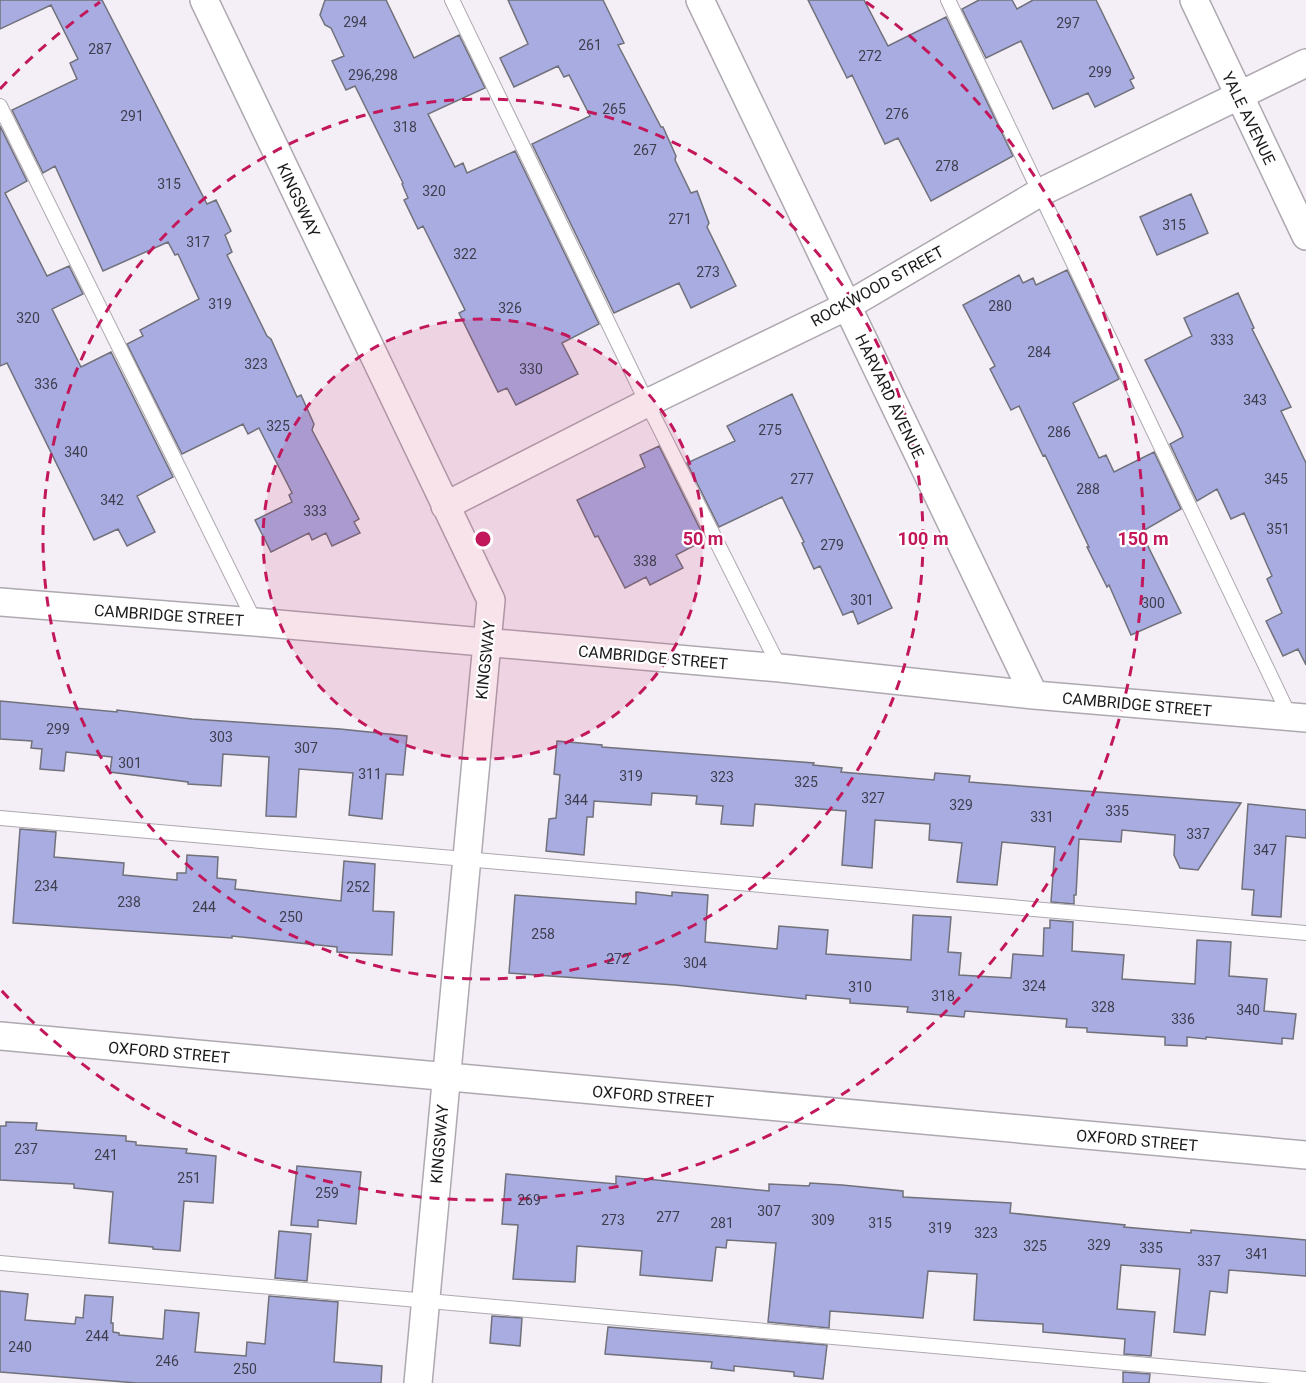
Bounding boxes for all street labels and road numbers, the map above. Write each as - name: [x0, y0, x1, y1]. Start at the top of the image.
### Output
- street label: YALE AVENUE: [1218, 69, 1279, 168]
- street label: KINGSWAY: [273, 160, 324, 241]
- street label: ROCKWOOD STREET: [808, 242, 947, 331]
- street label: HARVARD AVENUE: [851, 331, 928, 462]
- street label: CAMBRIDGE STREET: [93, 601, 245, 630]
- street label: KINGSWAY: [472, 619, 499, 701]
- street label: CAMBRIDGE STREET: [577, 641, 729, 674]
- street label: CAMBRIDGE STREET: [1061, 688, 1213, 721]
- street label: OXFORD STREET: [107, 1038, 231, 1067]
- street label: OXFORD STREET: [591, 1082, 715, 1111]
- street label: KINGSWAY: [427, 1103, 452, 1184]
- street label: OXFORD STREET: [1075, 1126, 1199, 1155]

